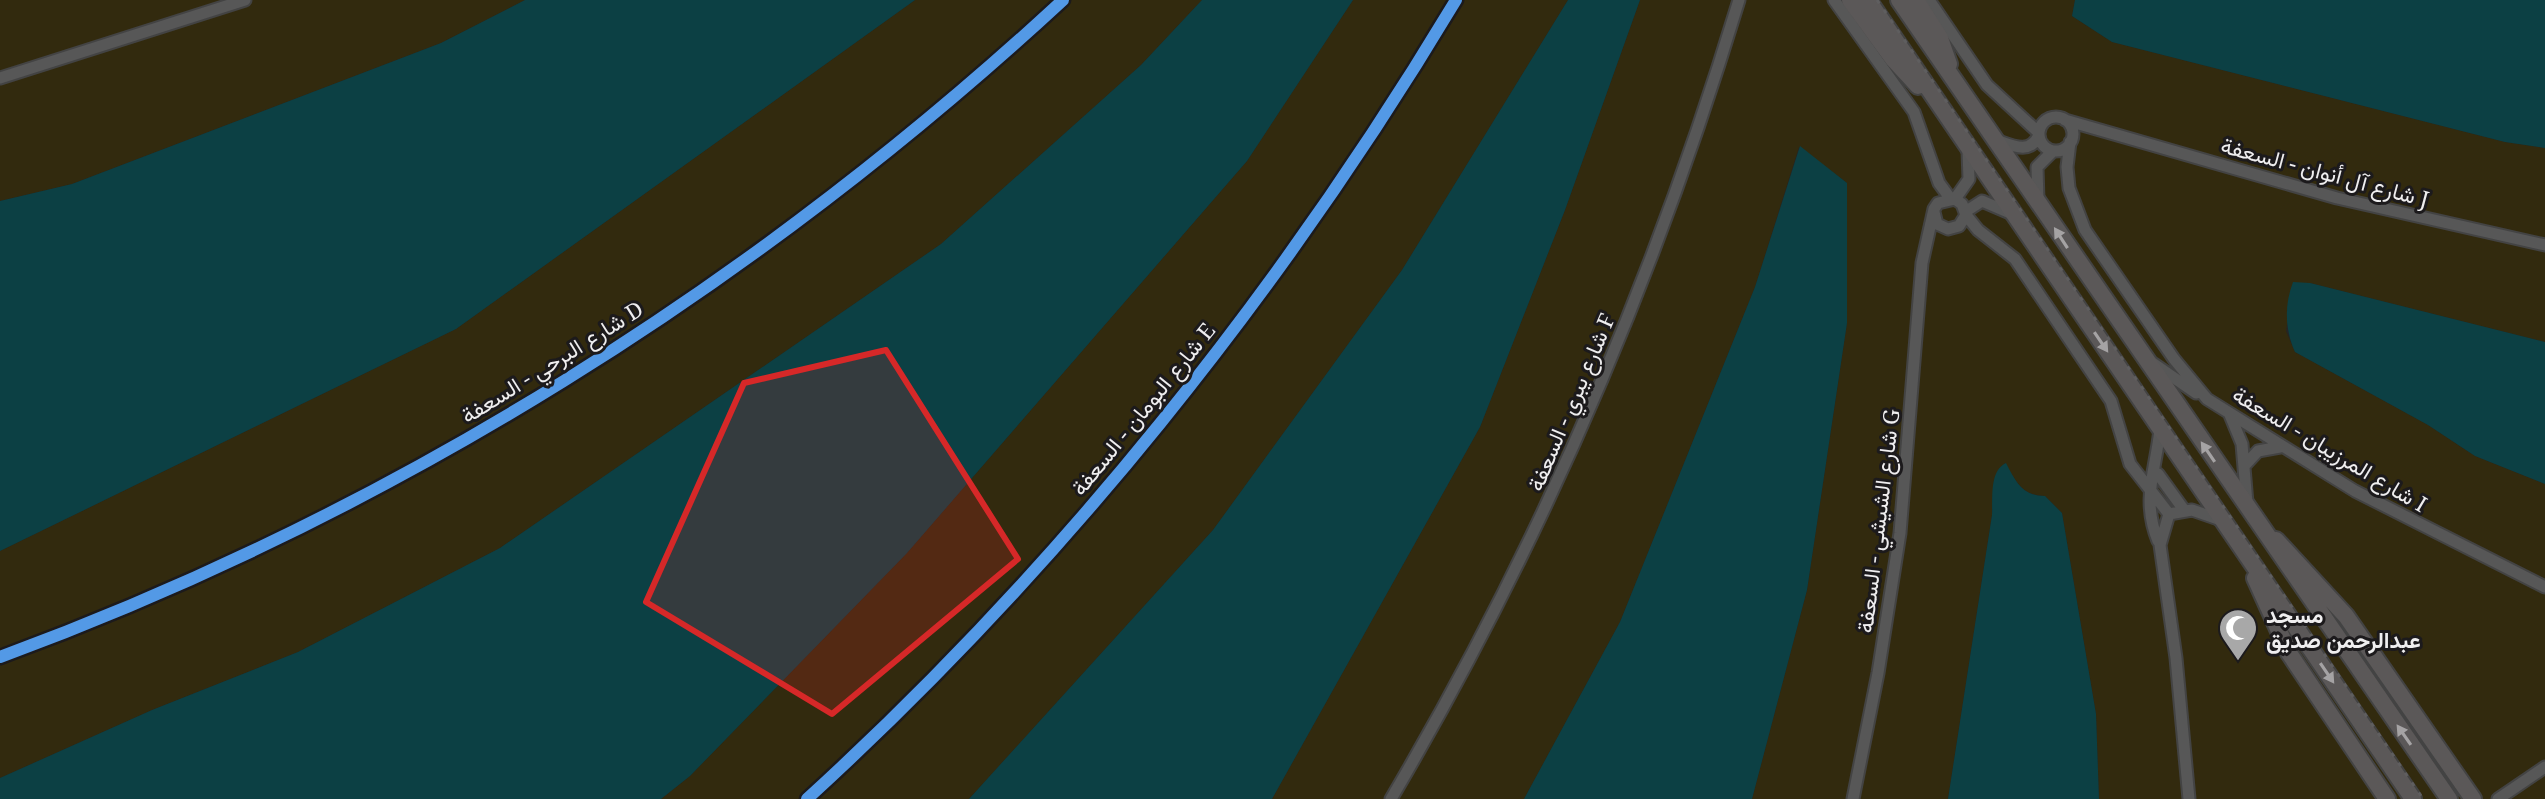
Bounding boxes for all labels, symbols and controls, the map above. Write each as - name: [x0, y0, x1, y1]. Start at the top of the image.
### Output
- street label: شارع آل أنوان - السعفة J: [2218, 129, 2433, 214]
- one-way arrow: [2055, 227, 2069, 249]
- street label: شارع البرحي - السعفة D: [455, 293, 651, 434]
- street label: شارع يبري - السعفة F: [1519, 308, 1626, 497]
- street label: شارع البومان - السعفة E: [1063, 316, 1222, 502]
- one-way arrow: [2093, 332, 2108, 353]
- street label: شارع المرزيبان - السعفة I: [2227, 378, 2433, 519]
- street label: شارع الشيشي - السعفة G: [1848, 407, 1911, 635]
- one-way arrow: [2201, 442, 2216, 463]
- place label: مسجد عبدالرحمن صديق: [2266, 599, 2421, 654]
- mosque icon: مسجد عبدالرحمن صديق: [2217, 607, 2259, 662]
- one-way arrow: [2319, 662, 2334, 683]
- one-way arrow: [2397, 725, 2412, 746]

